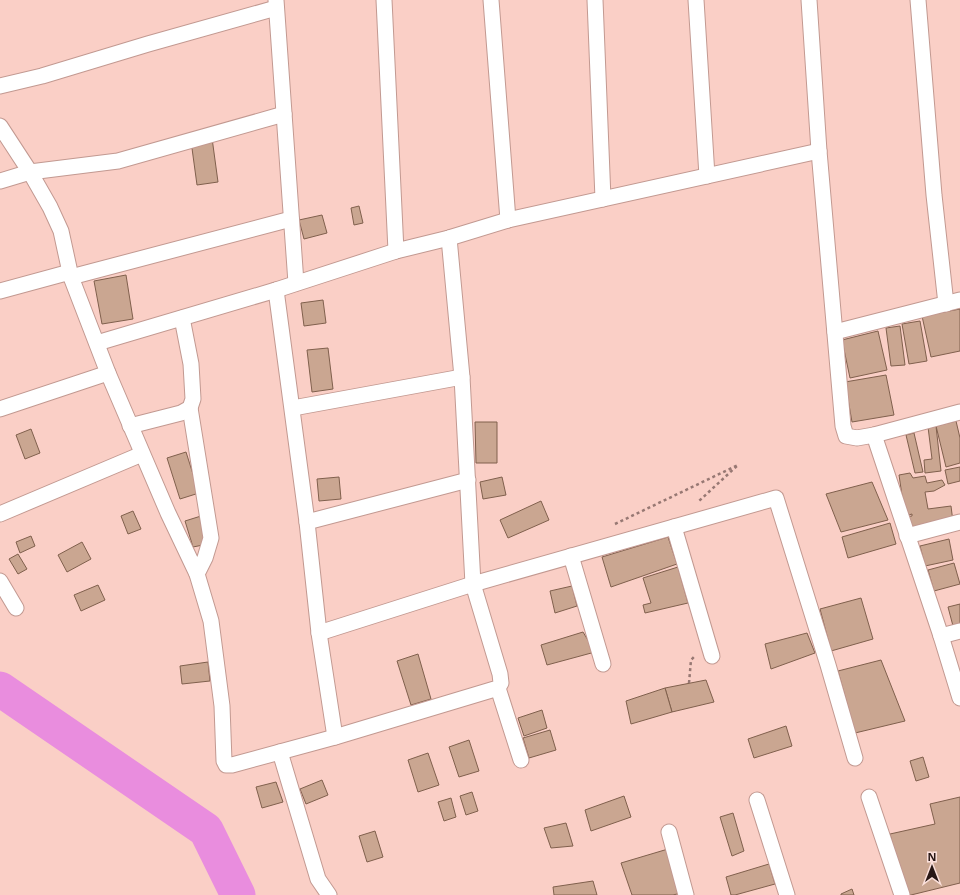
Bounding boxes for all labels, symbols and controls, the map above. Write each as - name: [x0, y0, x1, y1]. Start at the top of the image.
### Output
- north arrow: [912, 847, 952, 887]
- text: N: [928, 849, 936, 864]

